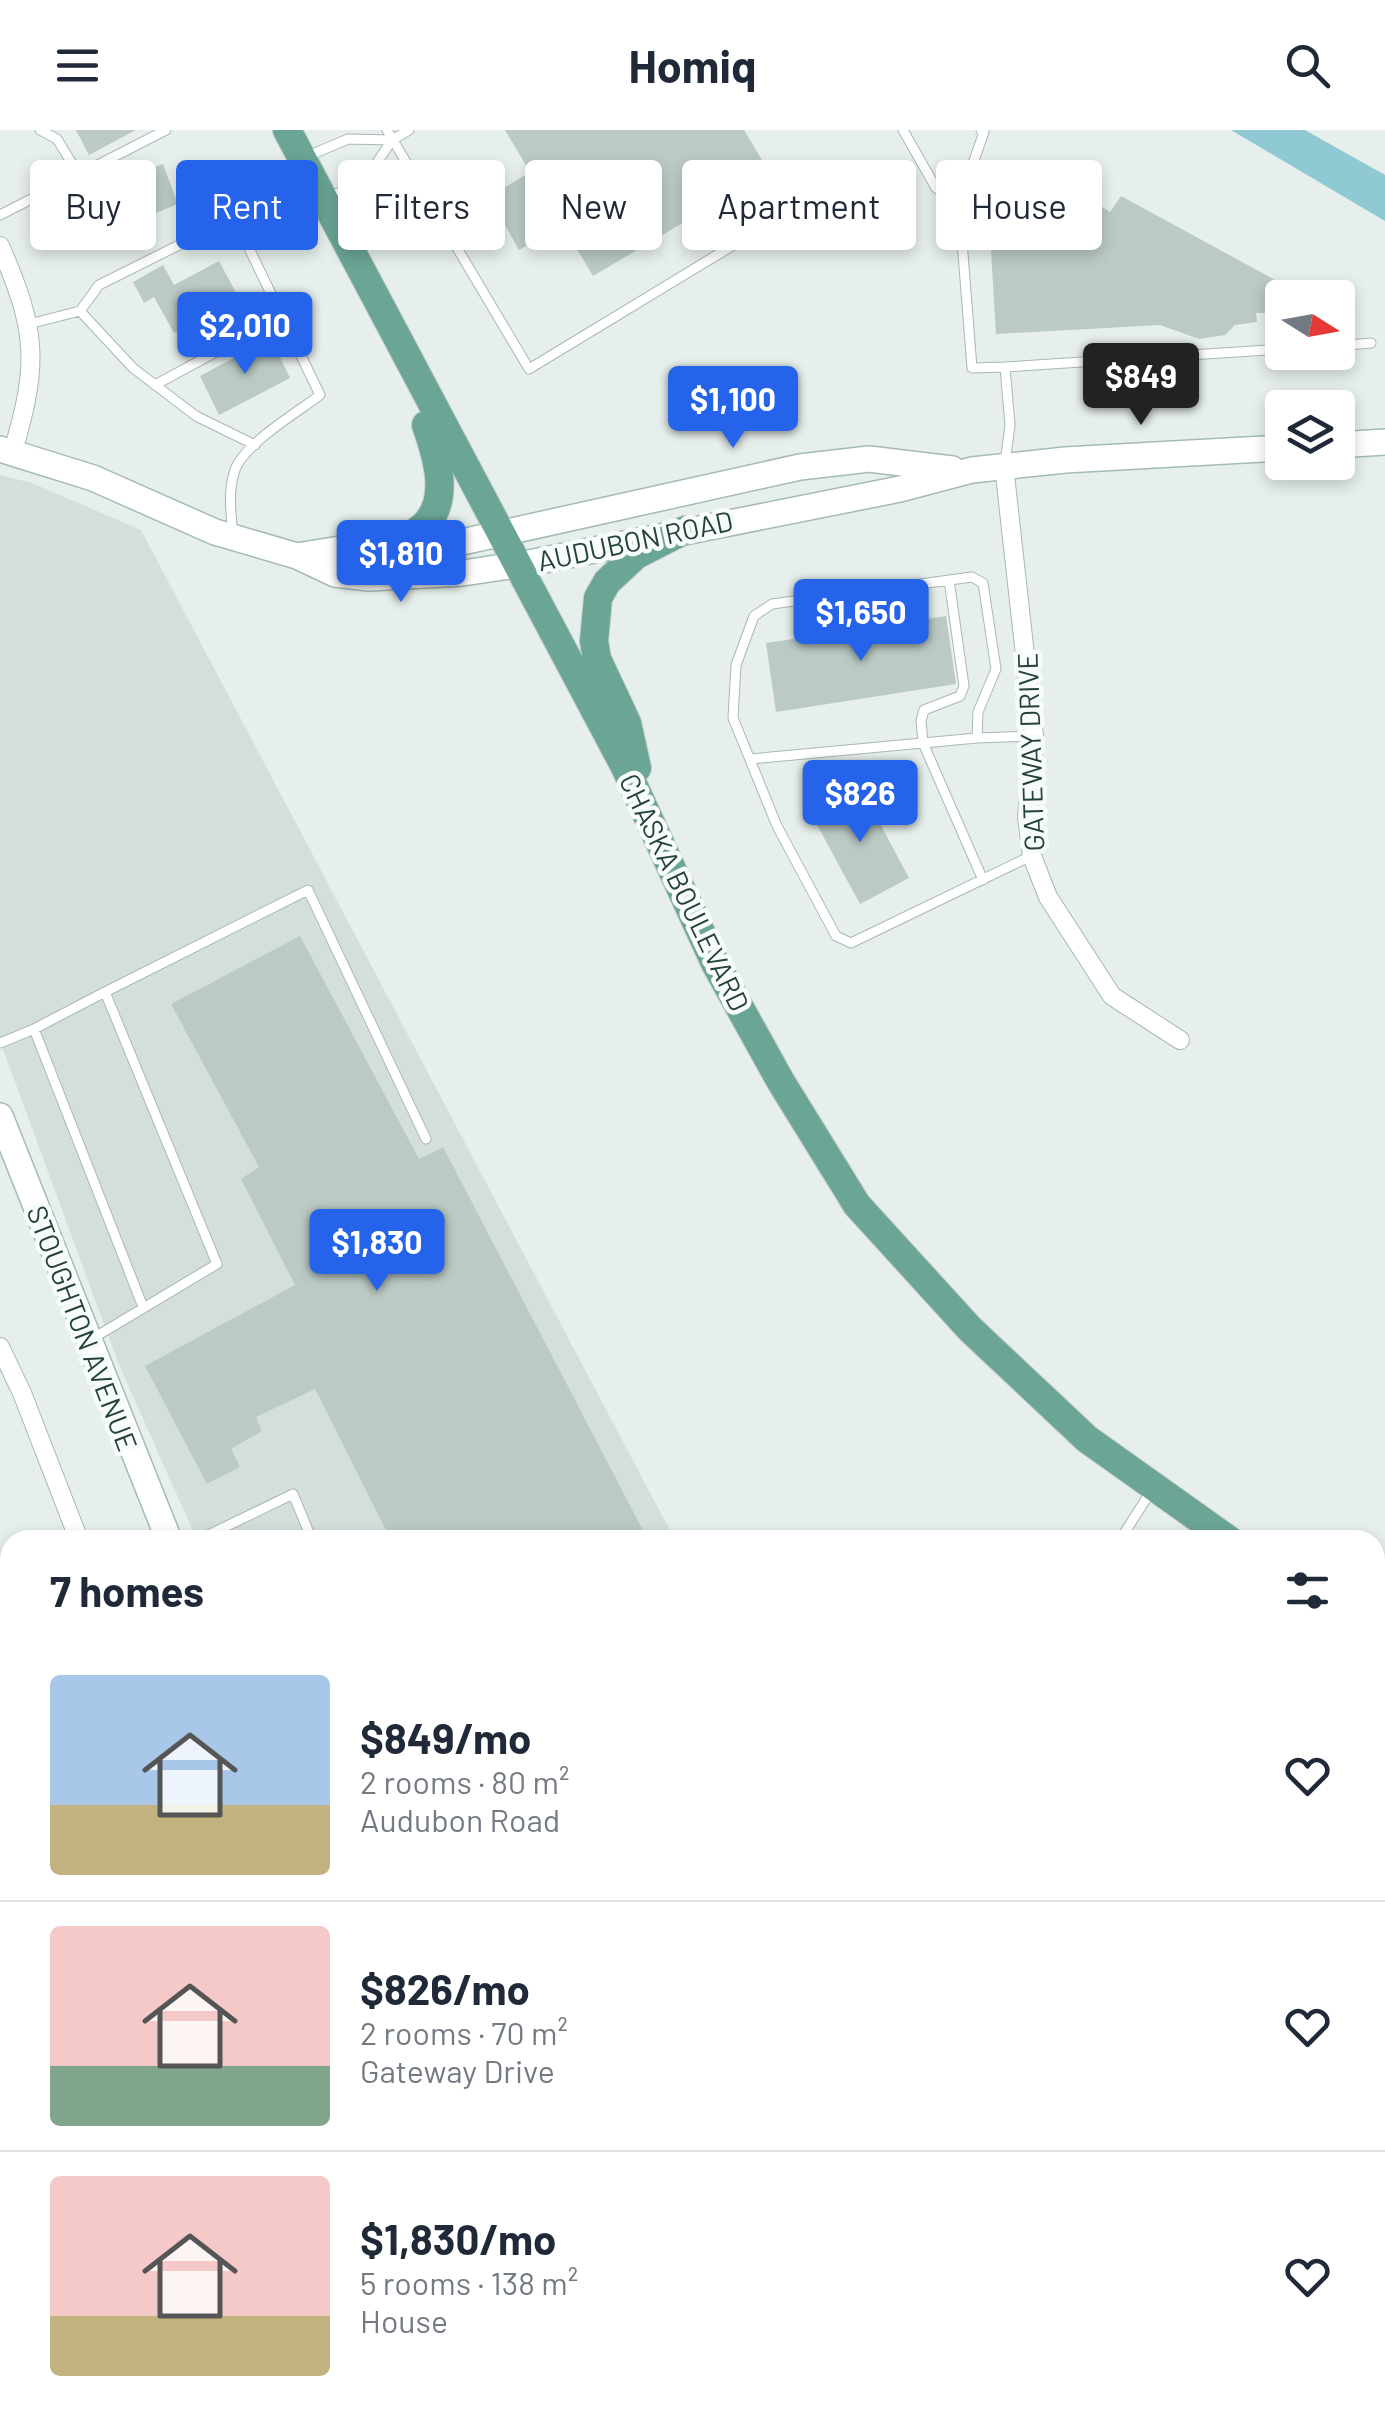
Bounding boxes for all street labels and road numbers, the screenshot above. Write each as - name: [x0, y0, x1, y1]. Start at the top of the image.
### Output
- street label: AUDUBON ROAD: [534, 503, 736, 577]
- street label: GATEWAY DRIVE: [1010, 652, 1050, 852]
- street label: CHASKA BOULEVARD: [613, 768, 757, 1016]
- street label: STOUGHTON AVENUE: [20, 1200, 146, 1456]

